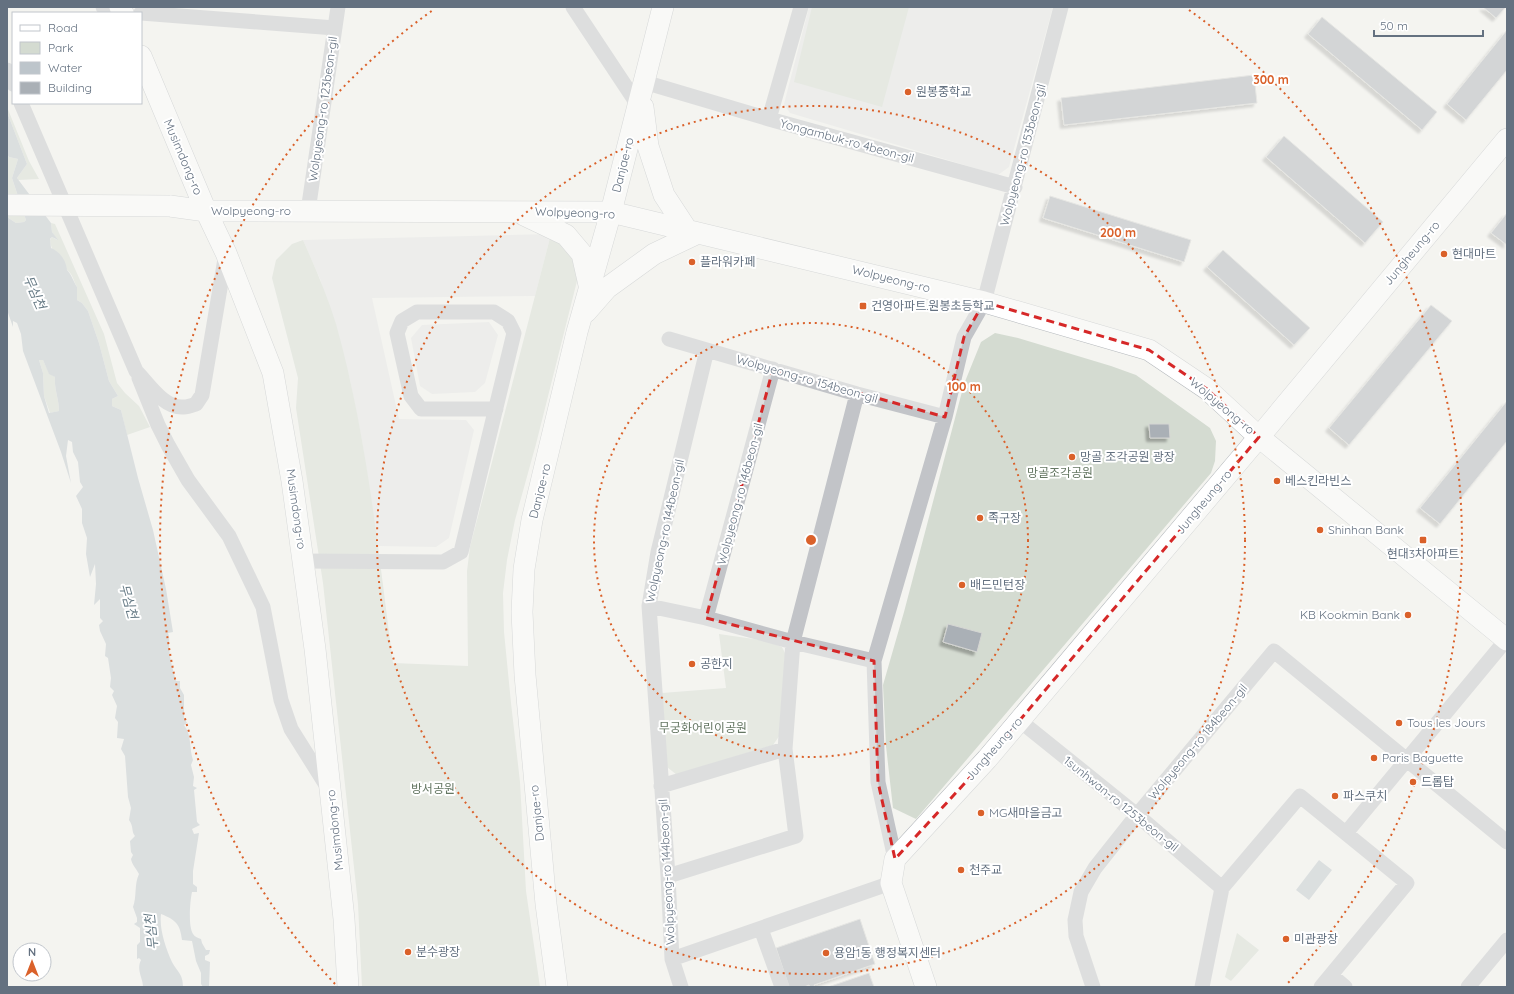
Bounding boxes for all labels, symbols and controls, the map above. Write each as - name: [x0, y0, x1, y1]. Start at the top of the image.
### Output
- legend: [12, 12, 142, 104]
- scale bar: [1374, 12, 1483, 38]
- text: 50 m: [1380, 18, 1408, 33]
- text: Road: [48, 20, 78, 35]
- street label: Wolpyeong-ro 123beon-gil: [305, 35, 340, 183]
- text: Park: [48, 40, 73, 55]
- text: Water: [48, 60, 83, 75]
- text: 300 m: [1253, 72, 1289, 87]
- text: Building: [48, 80, 92, 95]
- street label: Wolpyeong-ro 153beon-gil: [996, 82, 1049, 228]
- place label: 원봉중학교: [916, 84, 971, 99]
- marker: 원봉중학교: [903, 87, 913, 97]
- street label: Yongambuk-ro 4beon-gil: [778, 115, 916, 166]
- street label: Musimdong-ro: [161, 117, 206, 197]
- street label: Danjae-ro: [608, 136, 637, 194]
- street label: Wolpyeong-ro: [211, 203, 291, 218]
- street label: Wolpyeong-ro: [535, 204, 615, 221]
- street label: Jungheung-ro: [1380, 218, 1443, 288]
- text: 200 m: [1100, 225, 1136, 240]
- place label: 현대마트: [1452, 246, 1496, 261]
- marker: 현대마트: [1439, 249, 1449, 259]
- place label: 플라워카페: [700, 254, 755, 269]
- marker: 플라워카페: [687, 257, 697, 267]
- street label: Wolpyeong-ro: [850, 262, 932, 295]
- water label: 무심천: [20, 272, 50, 313]
- place label: 건영아파트.원봉초등학교: [871, 298, 995, 313]
- marker: 건영아파트.원봉초등학교: [858, 301, 868, 311]
- street label: Wolpyeong-ro 154beon-gil: [735, 351, 880, 406]
- street label: Wolpyeong-ro: [1187, 374, 1258, 437]
- text: 100 m: [947, 379, 981, 394]
- street label: Wolpyeong-ro 146beon-gil: [713, 421, 766, 566]
- place label: 망골 조각공원 광장: [1080, 449, 1175, 464]
- marker: 망골 조각공원 광장: [1067, 452, 1077, 462]
- street label: Wolpyeong-ro 144beon-gil: [642, 458, 687, 604]
- street label: Danjae-ro: [525, 462, 554, 520]
- park label: 망골조각공원: [1027, 465, 1093, 480]
- street label: Jungheung-ro: [1172, 467, 1235, 537]
- street label: Musimdong-ro: [283, 468, 310, 550]
- place label: 베스킨라빈스: [1285, 473, 1351, 488]
- marker: 베스킨라빈스: [1272, 476, 1282, 486]
- place label: 족구장: [988, 510, 1021, 525]
- marker: 족구장: [975, 513, 985, 523]
- place label: Shinhan Bank: [1328, 522, 1404, 537]
- marker: Shinhan Bank: [1315, 525, 1325, 535]
- centre of rings: [804, 533, 818, 547]
- marker: 현대3차아파트: [1418, 535, 1428, 545]
- place label: 현대3차아파트: [1387, 546, 1459, 561]
- place label: 배드민턴장: [970, 577, 1025, 592]
- marker: 배드민턴장: [957, 580, 967, 590]
- water label: 무심천: [116, 582, 142, 621]
- place label: KB Kookmin Bank: [1300, 607, 1400, 622]
- marker: KB Kookmin Bank: [1403, 610, 1413, 620]
- place label: 공한지: [700, 656, 733, 671]
- marker: 공한지: [687, 659, 697, 669]
- street label: Wolpyeong-ro 184beon-gil: [1145, 681, 1250, 803]
- street label: Jungheung-ro: [962, 714, 1025, 783]
- place label: Tous les Jours: [1407, 715, 1486, 730]
- marker: Tous les Jours: [1394, 718, 1404, 728]
- park label: 무궁화어린이공원: [659, 720, 747, 735]
- place label: Paris Baguette: [1382, 750, 1464, 765]
- street label: 1sunhwan-ro 1253beon-gil: [1061, 753, 1182, 854]
- marker: Paris Baguette: [1369, 753, 1379, 763]
- place label: 드롭탑: [1421, 774, 1454, 789]
- marker: 드롭탑: [1408, 777, 1418, 787]
- park label: 방서공원: [411, 781, 455, 796]
- street label: Danjae-ro: [526, 784, 547, 842]
- place label: 파스쿠치: [1343, 788, 1387, 803]
- street label: Musimdong-ro: [323, 789, 346, 871]
- marker: 파스쿠치: [1330, 791, 1340, 801]
- street label: Wolpyeong-ro 144beon-gil: [655, 799, 678, 945]
- place label: MG새마을금고: [989, 805, 1062, 820]
- marker: MG새마을금고: [976, 808, 986, 818]
- place label: 천주교: [969, 862, 1002, 877]
- marker: 천주교: [956, 865, 966, 875]
- water label: 무심천: [141, 912, 161, 951]
- place label: 미관광장: [1294, 931, 1338, 946]
- marker: 미관광장: [1281, 934, 1291, 944]
- north arrow: [12, 942, 52, 982]
- place label: 분수광장: [416, 944, 460, 959]
- text: N: [28, 945, 36, 959]
- place label: 용암1동 행정복지센터: [834, 945, 941, 960]
- marker: 분수광장: [403, 947, 413, 957]
- marker: 용암1동 행정복지센터: [821, 948, 831, 958]

